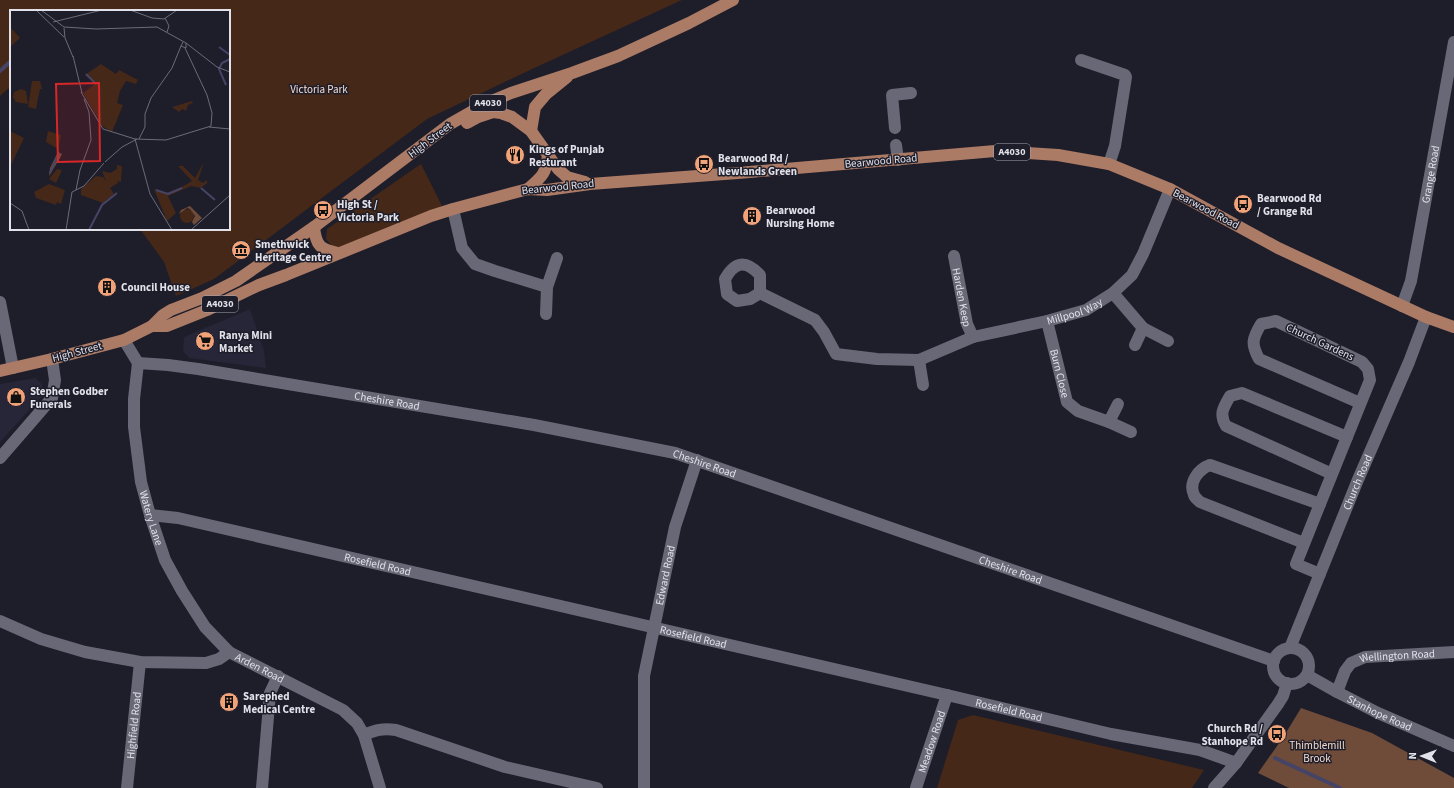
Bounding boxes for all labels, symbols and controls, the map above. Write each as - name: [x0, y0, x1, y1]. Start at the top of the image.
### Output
- inset map: [10, 10, 230, 230]
- park label: Victoria Park: [290, 82, 348, 97]
- road number: A4030: [470, 95, 506, 111]
- street label: High Street: [405, 118, 455, 161]
- place label: Kings of Punjab Resturant: [529, 142, 604, 170]
- restaurant icon: Kings of Punjab Resturant: [504, 144, 526, 166]
- road number: A4030: [994, 144, 1030, 160]
- street label: Grange Road: [1418, 144, 1443, 204]
- street label: Bearwood Road: [844, 150, 918, 172]
- place label: Bearwood Rd / Newlands Green: [718, 151, 797, 179]
- bus stop icon: Bearwood Rd / Newlands Green: [693, 153, 715, 175]
- street label: Bearwood Road: [521, 176, 595, 198]
- street label: Bearwood Road: [1170, 185, 1242, 233]
- place label: Bearwood Rd / Grange Rd: [1257, 191, 1322, 219]
- bus stop icon: Bearwood Rd / Grange Rd: [1232, 193, 1254, 215]
- place label: High St / Victoria Park: [336, 197, 399, 225]
- bus stop icon: High St / Victoria Park: [312, 199, 334, 221]
- place label: Bearwood Nursing Home: [766, 203, 835, 231]
- building icon: Bearwood Nursing Home: [741, 205, 763, 227]
- place label: Smethwick Heritage Centre: [255, 237, 332, 265]
- museum icon: Smethwick Heritage Centre: [230, 239, 252, 261]
- street label: Harden Keep: [949, 267, 975, 328]
- building icon: Council House: [96, 276, 118, 298]
- place label: Council House: [121, 280, 190, 295]
- street label: Millpool Way: [1045, 294, 1105, 328]
- road number: A4030: [202, 296, 238, 312]
- street label: Church Gardens: [1284, 320, 1357, 364]
- place label: Ranya Mini Market: [219, 328, 272, 356]
- supermarket icon: Ranya Mini Market: [194, 330, 216, 352]
- street label: High Street: [50, 338, 104, 366]
- street label: Burn Close: [1047, 348, 1073, 400]
- place label: Stephen Godber Funerals: [30, 384, 109, 412]
- shop icon: Stephen Godber Funerals: [5, 386, 27, 408]
- street label: Cheshire Road: [353, 388, 421, 413]
- street label: Cheshire Road: [671, 445, 738, 481]
- street label: Church Road: [1339, 452, 1376, 512]
- street label: Watery Lane: [136, 489, 167, 548]
- street label: Edward Road: [651, 544, 679, 606]
- street label: Rosefield Road: [343, 549, 413, 579]
- street label: Cheshire Road: [977, 552, 1044, 587]
- street label: Rosefield Road: [658, 622, 728, 652]
- street label: Wellington Road: [1357, 646, 1435, 666]
- street label: Arden Road: [233, 649, 287, 686]
- place label: Sarephed Medical Centre: [243, 689, 315, 717]
- street label: Highfield Road: [123, 691, 144, 760]
- building icon: Sarephed Medical Centre: [218, 691, 240, 713]
- street label: Stanhope Road: [1345, 691, 1414, 734]
- street label: Rosefield Road: [974, 695, 1044, 725]
- street label: Meadow Road: [914, 708, 949, 775]
- place label: Church Rd / Stanhope Rd: [1202, 721, 1263, 749]
- bus stop icon: Church Rd / Stanhope Rd: [1266, 723, 1288, 745]
- north arrow: [1402, 736, 1442, 776]
- park label: Thimblemill Brook: [1289, 738, 1345, 766]
- text: N: [1405, 752, 1420, 760]

